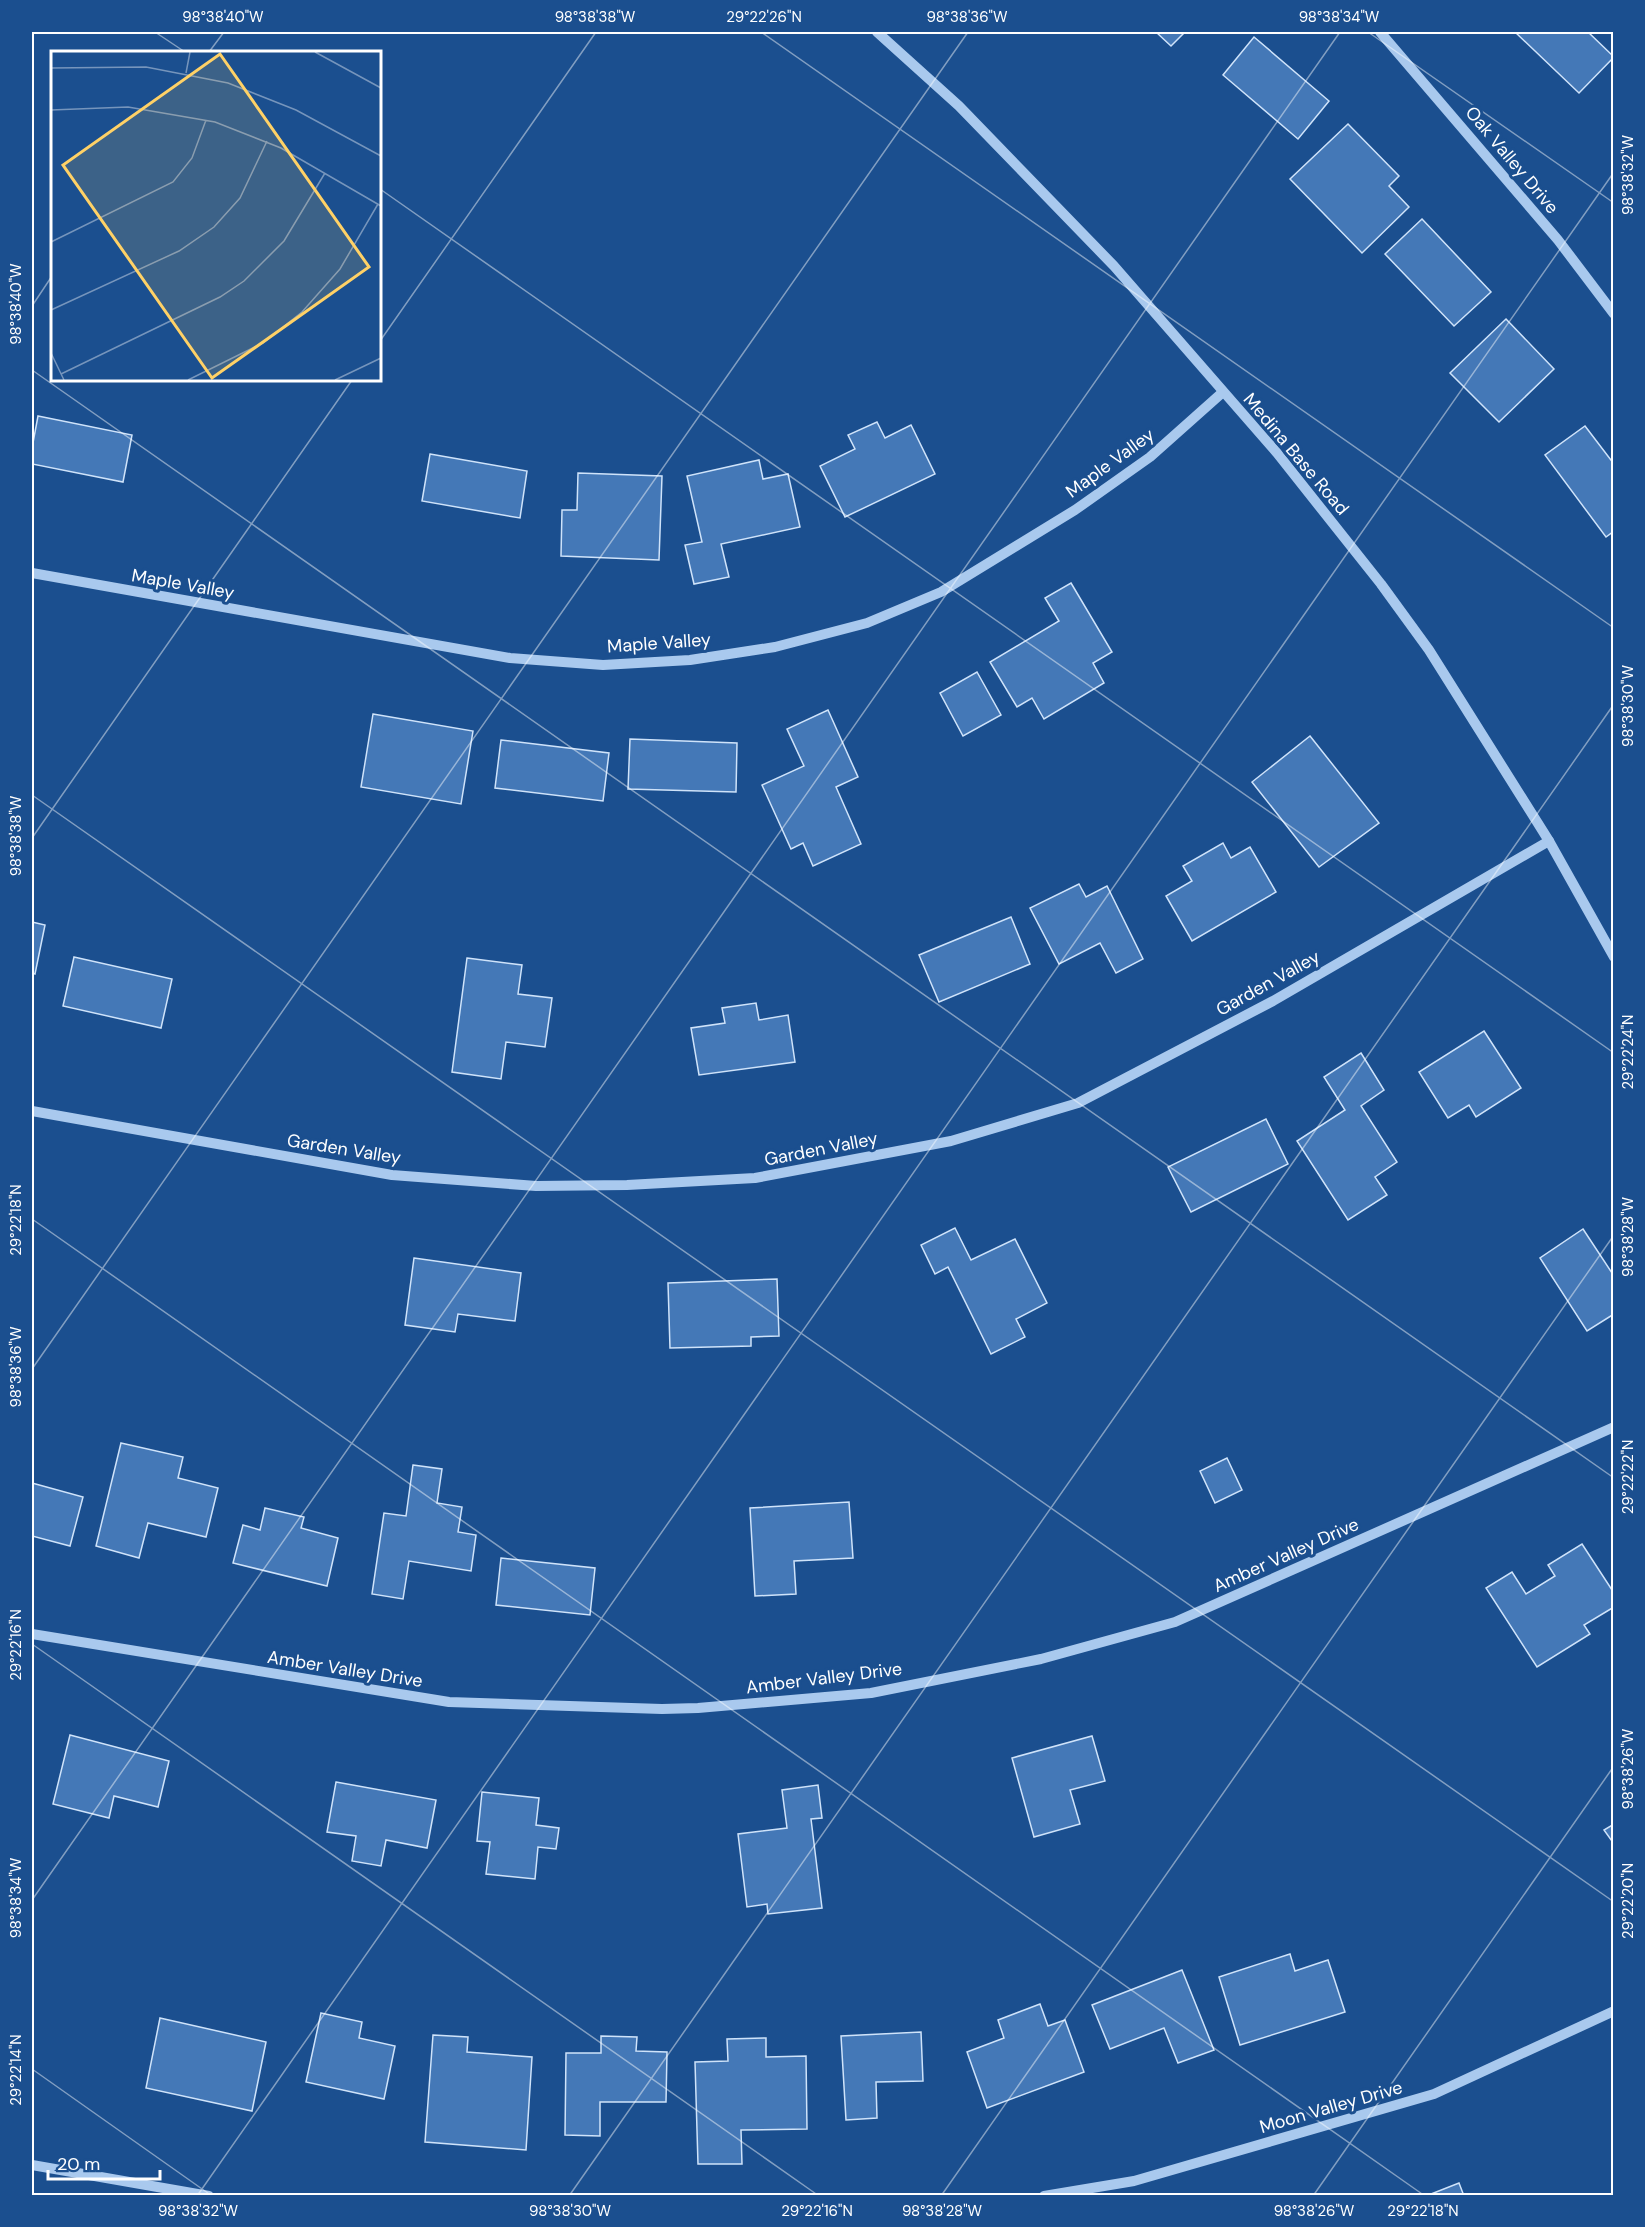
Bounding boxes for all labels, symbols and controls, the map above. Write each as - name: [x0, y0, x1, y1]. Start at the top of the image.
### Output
- text: 98°38'40"W: [182, 7, 264, 27]
- text: 98°38'38"W: [555, 7, 636, 27]
- text: 29°22'26"N: [726, 7, 802, 27]
- text: 98°38'36"W: [927, 7, 1008, 27]
- text: 98°38'34"W: [1299, 7, 1380, 27]
- inset map: [51, 51, 381, 381]
- street label: Oak Valley Drive: [1460, 101, 1564, 219]
- text: 98°38'32"W: [1618, 134, 1638, 215]
- text: 98°38'40"W: [6, 263, 26, 345]
- street label: Medina Base Road: [1238, 388, 1354, 520]
- street label: Maple Valley: [1061, 423, 1159, 503]
- street label: Maple Valley: [130, 563, 236, 605]
- street label: Maple Valley: [606, 627, 712, 659]
- text: 98°38'30"W: [1618, 665, 1638, 747]
- text: 98°38'38"W: [6, 795, 26, 876]
- street label: Garden Valley: [1212, 945, 1324, 1021]
- text: 29°22'24"N: [1618, 1015, 1638, 1089]
- street label: Garden Valley: [762, 1126, 880, 1172]
- street label: Garden Valley: [285, 1128, 403, 1170]
- text: 29°22'18"N: [6, 1184, 26, 1256]
- text: 98°38'28"W: [1618, 1196, 1638, 1277]
- text: 98°38'36"W: [6, 1326, 26, 1407]
- text: 29°22'22"N: [1618, 1440, 1638, 1514]
- street label: Amber Valley Drive: [1209, 1512, 1363, 1598]
- text: 29°22'16"N: [6, 1609, 26, 1681]
- street label: Amber Valley Drive: [266, 1645, 424, 1693]
- street label: Amber Valley Drive: [745, 1657, 903, 1699]
- text: 98°38'26"W: [1618, 1728, 1638, 1809]
- text: 98°38'34"W: [6, 1857, 26, 1938]
- text: 29°22'20"N: [1618, 1863, 1638, 1939]
- text: 29°22'14"N: [6, 2034, 26, 2106]
- street label: Moon Valley Drive: [1257, 2075, 1405, 2139]
- scale bar: [48, 2143, 160, 2181]
- text: 20 m: [57, 2152, 100, 2176]
- text: 98°38'32"W: [158, 2201, 239, 2221]
- text: 98°38'30"W: [529, 2201, 611, 2221]
- text: 29°22'16"N: [781, 2201, 853, 2221]
- text: 98°38'28"W: [902, 2201, 983, 2221]
- text: 98°38'26"W: [1274, 2201, 1355, 2221]
- text: 29°22'18"N: [1387, 2201, 1459, 2221]

